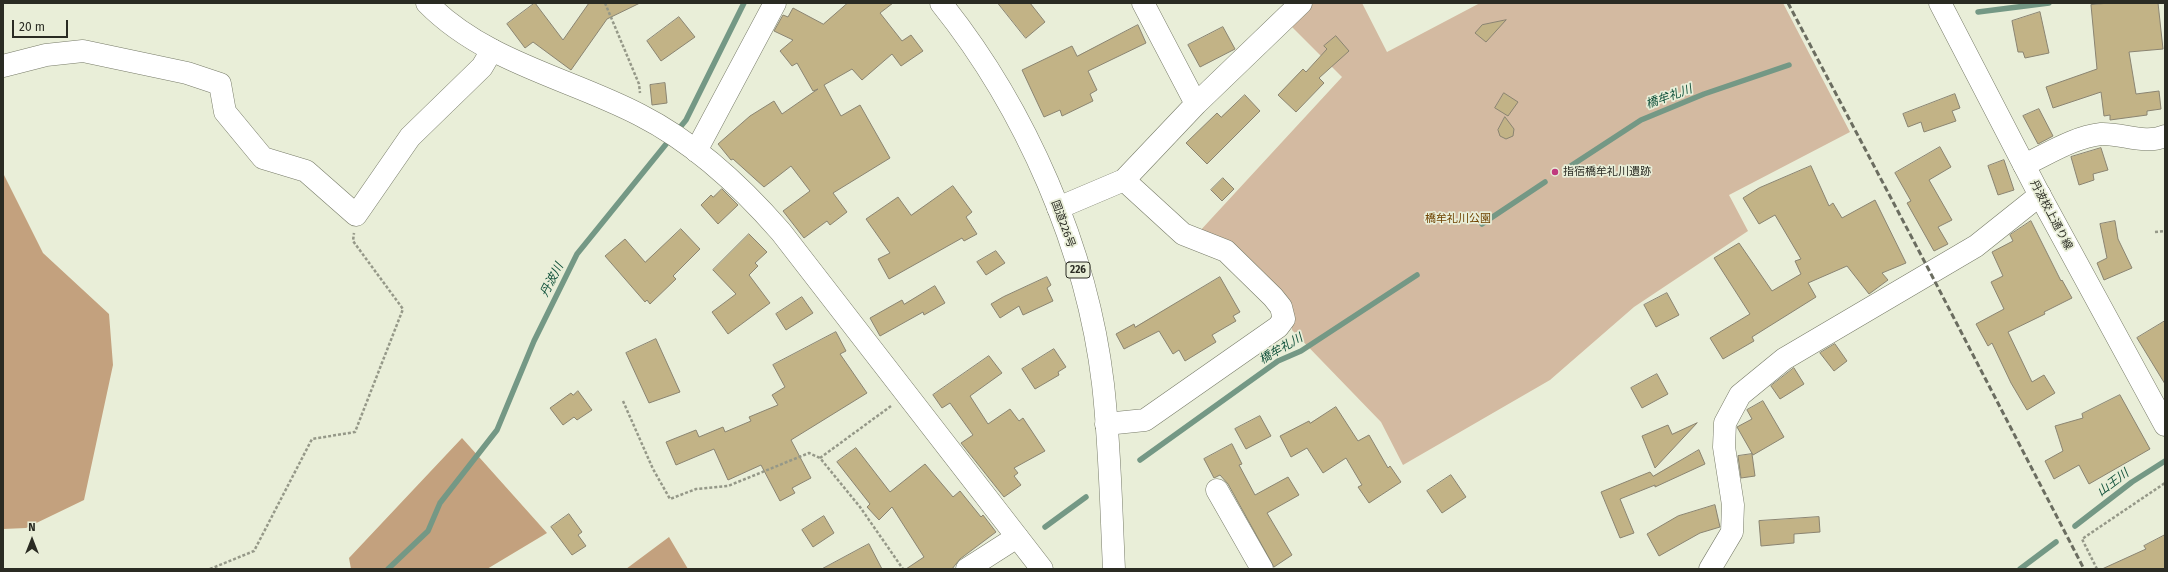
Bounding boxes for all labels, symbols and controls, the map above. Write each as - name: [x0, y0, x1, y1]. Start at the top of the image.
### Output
- scale bar: [14, 12, 70, 38]
- text: 20 m: [19, 20, 45, 34]
- water label: 橋牟礼川: [1644, 82, 1694, 112]
- place label: 指宿橋牟礼川遺跡: [1563, 165, 1651, 179]
- marker: 指宿橋牟礼川遺跡: [1550, 167, 1560, 177]
- street label: 丹波校上通り線: [2027, 178, 2075, 252]
- street label: 国道226号: [1048, 198, 1078, 250]
- park label: 橋牟礼川公園: [1425, 212, 1491, 226]
- water label: 丹波川: [537, 261, 567, 299]
- road number: 226: [1066, 262, 1090, 278]
- water label: 橋牟礼川: [1257, 331, 1305, 367]
- water label: 山王川: [2094, 466, 2132, 500]
- north arrow: [12, 520, 52, 560]
- text: N: [28, 521, 36, 534]

